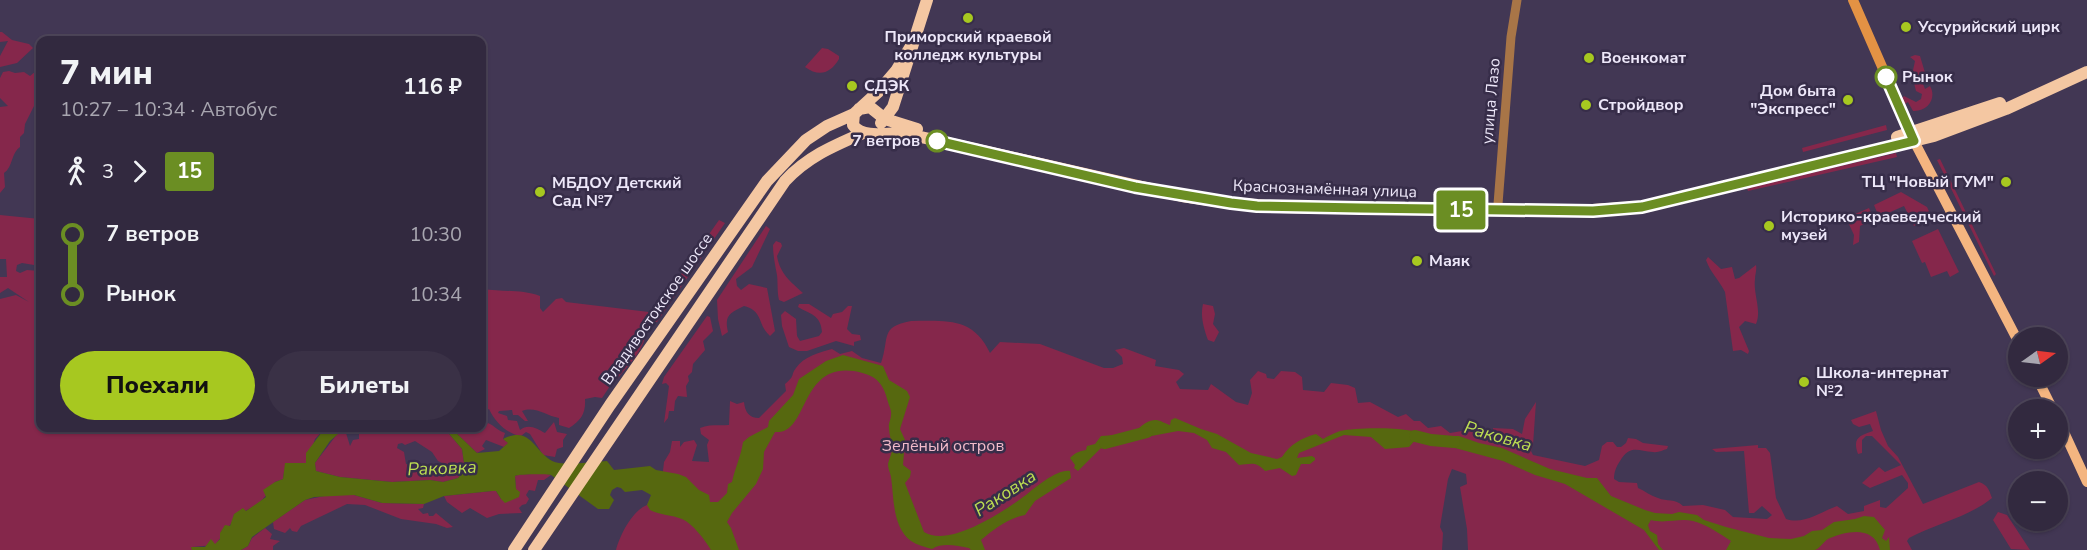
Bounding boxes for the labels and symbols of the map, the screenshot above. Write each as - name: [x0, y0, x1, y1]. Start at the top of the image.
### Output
- marker: Приморский краевой колледж культуры: [961, 11, 975, 25]
- place label: Уссурийский цирк: [1917, 16, 2061, 38]
- marker: Уссурийский цирк: [1899, 20, 1913, 34]
- place label: Приморский краевой колледж культуры: [884, 26, 1052, 66]
- place label: Военкомат: [1601, 47, 1686, 69]
- marker: Военкомат: [1582, 51, 1596, 65]
- street label: улица Лазо: [1476, 57, 1506, 145]
- marker: Рынок: [1875, 66, 1897, 88]
- place label: Рынок: [1902, 66, 1954, 88]
- place label: СДЭК: [864, 75, 910, 97]
- marker: СДЭК: [845, 79, 859, 93]
- place label: Дом быта "Экспресс": [1750, 80, 1836, 120]
- marker: Дом быта "Экспресс": [1841, 93, 1855, 107]
- place label: Стройдвор: [1598, 94, 1684, 116]
- marker: Стройдвор: [1579, 98, 1593, 112]
- place label: 7 ветров: [852, 130, 920, 152]
- marker: 7 ветров: [926, 130, 948, 152]
- place label: ТЦ "Новый ГУМ": [1862, 171, 1994, 193]
- place label: МБДОУ Детский Сад №7: [552, 172, 682, 212]
- street label: Краснознамённая улица: [1233, 175, 1417, 203]
- marker: ТЦ "Новый ГУМ": [1999, 175, 2013, 189]
- marker: МБДОУ Детский Сад №7: [533, 185, 547, 199]
- line badge: 15: [1434, 190, 1488, 230]
- place label: Историко-краеведческий музей: [1781, 206, 1981, 246]
- marker: Историко-краеведческий музей: [1762, 219, 1776, 233]
- street label: Владивостокское шоссе: [596, 229, 718, 389]
- place label: Маяк: [1429, 250, 1471, 272]
- marker: Маяк: [1410, 254, 1424, 268]
- north arrow: [2008, 327, 2068, 387]
- place label: Школа-интернат №2: [1816, 362, 1949, 402]
- marker: Школа-интернат №2: [1797, 375, 1811, 389]
- water label: Раковка: [1461, 415, 1535, 457]
- park label: Зелёный остров: [882, 435, 1004, 457]
- water label: Раковка: [407, 455, 477, 481]
- water label: Раковка: [969, 464, 1041, 522]

